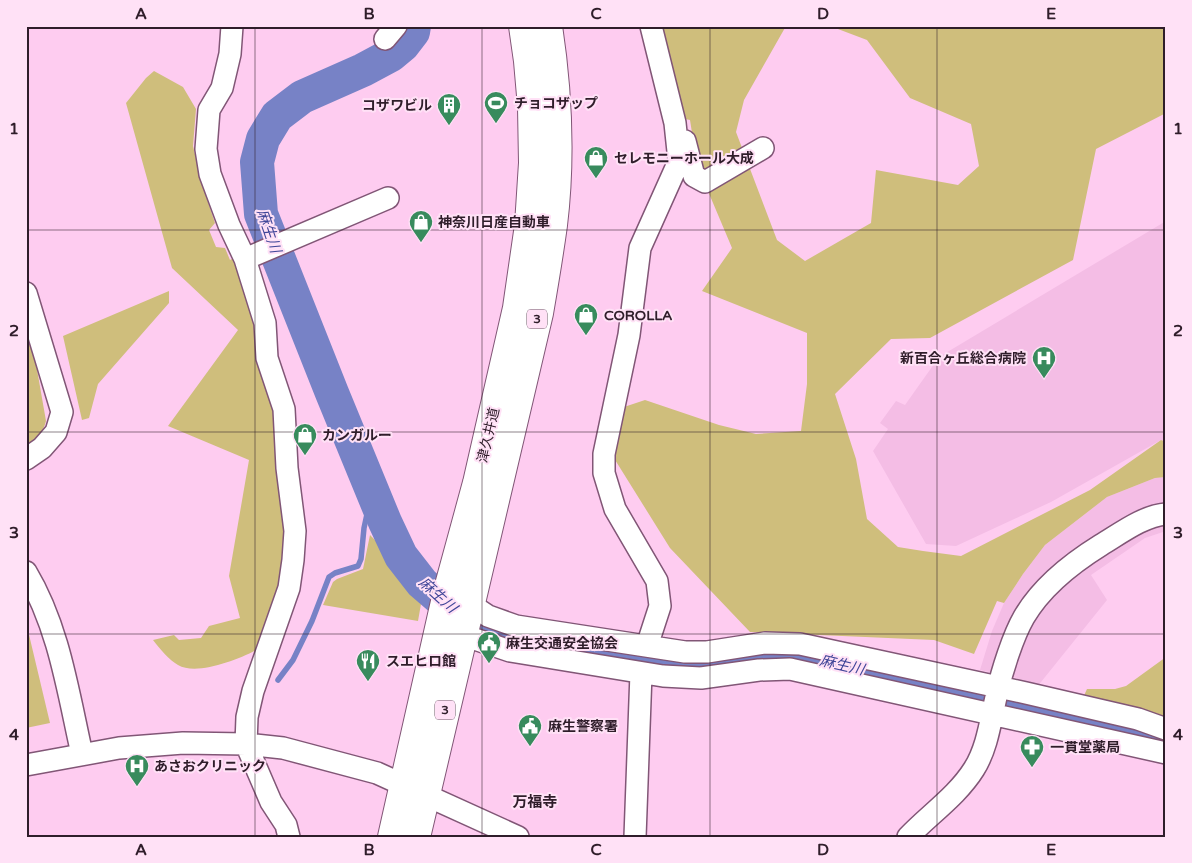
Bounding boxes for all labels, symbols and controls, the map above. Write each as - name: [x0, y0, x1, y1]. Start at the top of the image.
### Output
- text: A: [135, 4, 147, 24]
- text: B: [363, 4, 375, 24]
- text: C: [590, 4, 602, 24]
- text: D: [817, 4, 829, 24]
- text: E: [1046, 4, 1056, 24]
- sports icon: チョコザップ: [483, 90, 509, 124]
- building icon: コザワビル: [436, 92, 462, 126]
- place label: チョコザップ: [514, 95, 598, 112]
- place label: コザワビル: [362, 97, 432, 114]
- text: 1: [9, 119, 19, 139]
- text: 1: [1173, 119, 1183, 139]
- shop icon: セレモニーホール大成: [583, 145, 609, 179]
- place label: セレモニーホール大成: [614, 150, 754, 167]
- water label: 麻生川: [253, 207, 285, 257]
- shop icon: 神奈川日産自動車: [408, 209, 434, 243]
- place label: 神奈川日産自動車: [438, 214, 550, 231]
- shop icon: COROLLA: [573, 302, 599, 336]
- place label: COROLLA: [604, 307, 673, 324]
- road number: 3: [527, 310, 547, 328]
- text: 2: [9, 321, 19, 341]
- text: 2: [1173, 321, 1183, 341]
- hospital icon: 新百合ヶ丘総合病院: [1031, 345, 1057, 379]
- place label: 新百合ヶ丘総合病院: [900, 350, 1026, 367]
- street label: 津久井道: [474, 406, 503, 464]
- shop icon: カンガルー: [292, 422, 318, 456]
- place label: カンガルー: [322, 427, 392, 444]
- text: 3: [9, 523, 19, 543]
- text: 3: [1173, 523, 1183, 543]
- water label: 麻生川: [415, 573, 462, 618]
- public building icon: 麻生交通安全協会: [476, 630, 502, 664]
- place label: 麻生交通安全協会: [506, 635, 618, 652]
- restaurant icon: スエヒロ館: [355, 648, 381, 682]
- water label: 麻生川: [818, 651, 868, 679]
- place label: スエヒロ館: [386, 653, 456, 670]
- road number: 3: [435, 700, 455, 720]
- public building icon: 麻生警察署: [517, 713, 543, 747]
- place label: 麻生警察署: [548, 718, 618, 735]
- text: 4: [9, 725, 19, 745]
- text: 4: [1173, 725, 1183, 745]
- pharmacy icon: 一貫堂薬局: [1019, 734, 1045, 768]
- place label: 一貫堂薬局: [1050, 739, 1120, 756]
- hospital icon: あさおクリニック: [124, 753, 150, 787]
- place label: あさおクリニック: [154, 758, 266, 775]
- district label: 万福寺: [512, 793, 558, 811]
- text: A: [135, 840, 147, 860]
- text: B: [363, 840, 375, 860]
- text: C: [590, 840, 602, 860]
- text: D: [817, 840, 829, 860]
- text: E: [1046, 840, 1056, 860]

